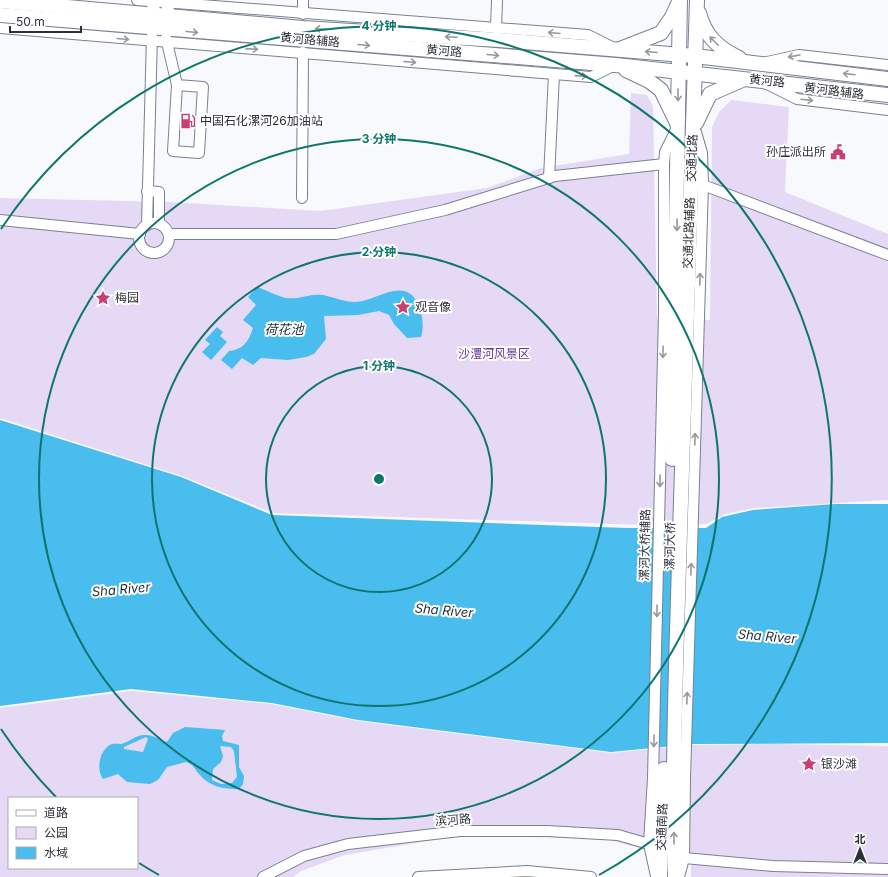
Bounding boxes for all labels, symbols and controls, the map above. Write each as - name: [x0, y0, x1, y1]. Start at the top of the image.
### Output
- scale bar: [10, 8, 81, 34]
- text: 50 m: [16, 14, 45, 29]
- text: 4 分钟: [362, 18, 396, 33]
- one-way arrow: [315, 25, 328, 33]
- one-way arrow: [185, 28, 198, 35]
- street label: 黄河路辅路: [279, 29, 341, 50]
- one-way arrow: [548, 29, 561, 36]
- one-way arrow: [445, 33, 458, 40]
- one-way arrow: [116, 35, 129, 42]
- one-way arrow: [709, 36, 719, 46]
- street label: 黄河路: [425, 41, 463, 60]
- one-way arrow: [357, 42, 370, 49]
- one-way arrow: [245, 45, 258, 52]
- one-way arrow: [644, 49, 657, 56]
- one-way arrow: [486, 52, 499, 59]
- one-way arrow: [788, 52, 801, 60]
- one-way arrow: [403, 58, 416, 65]
- street label: 黄河路: [748, 71, 786, 90]
- one-way arrow: [843, 71, 856, 78]
- one-way arrow: [574, 73, 587, 80]
- street label: 黄河路辅路: [803, 79, 865, 102]
- one-way arrow: [674, 88, 682, 101]
- one-way arrow: [800, 97, 813, 104]
- fuel station icon: 中国石化漯河26加油站: [179, 112, 197, 130]
- place label: 中国石化漯河26加油站: [200, 113, 323, 128]
- text: 3 分钟: [362, 131, 396, 146]
- street label: 交通北路: [683, 134, 700, 182]
- public building icon: 孙庄派出所: [829, 143, 847, 161]
- place label: 孙庄派出所: [766, 144, 826, 159]
- street label: 交通北路辅路: [680, 197, 697, 269]
- one-way arrow: [673, 218, 681, 231]
- text: 2 分钟: [362, 244, 396, 259]
- one-way arrow: [697, 273, 704, 286]
- place icon: 梅园: [94, 289, 112, 307]
- place label: 梅园: [115, 290, 139, 305]
- place icon: 观音像: [394, 298, 412, 316]
- place label: 观音像: [415, 299, 451, 314]
- water label: 荷花池: [264, 321, 305, 337]
- one-way arrow: [659, 345, 667, 358]
- park label: 沙澧河风景区: [458, 346, 530, 361]
- text: 1 分钟: [363, 358, 395, 373]
- one-way arrow: [691, 433, 699, 446]
- centre of rings: [372, 472, 386, 486]
- one-way arrow: [656, 474, 664, 487]
- street label: 漯河大桥辅路: [636, 509, 653, 581]
- street label: 漯河大桥: [662, 522, 677, 570]
- one-way arrow: [688, 563, 695, 576]
- water label: Sha River: [91, 578, 152, 600]
- water label: Sha River: [414, 599, 475, 621]
- one-way arrow: [653, 604, 661, 617]
- water label: Sha River: [737, 625, 798, 647]
- one-way arrow: [684, 692, 691, 705]
- one-way arrow: [650, 734, 658, 747]
- place icon: 银沙滩: [800, 755, 818, 773]
- place label: 银沙滩: [821, 756, 857, 771]
- legend: [8, 797, 138, 869]
- street label: 交通南路: [653, 803, 670, 851]
- text: 道路: [44, 805, 68, 820]
- street label: 滨河路: [434, 811, 471, 828]
- text: 公园: [44, 825, 68, 840]
- north arrow: [840, 829, 880, 869]
- one-way arrow: [670, 832, 678, 845]
- text: 北: [855, 832, 866, 846]
- text: 水域: [44, 845, 68, 860]

